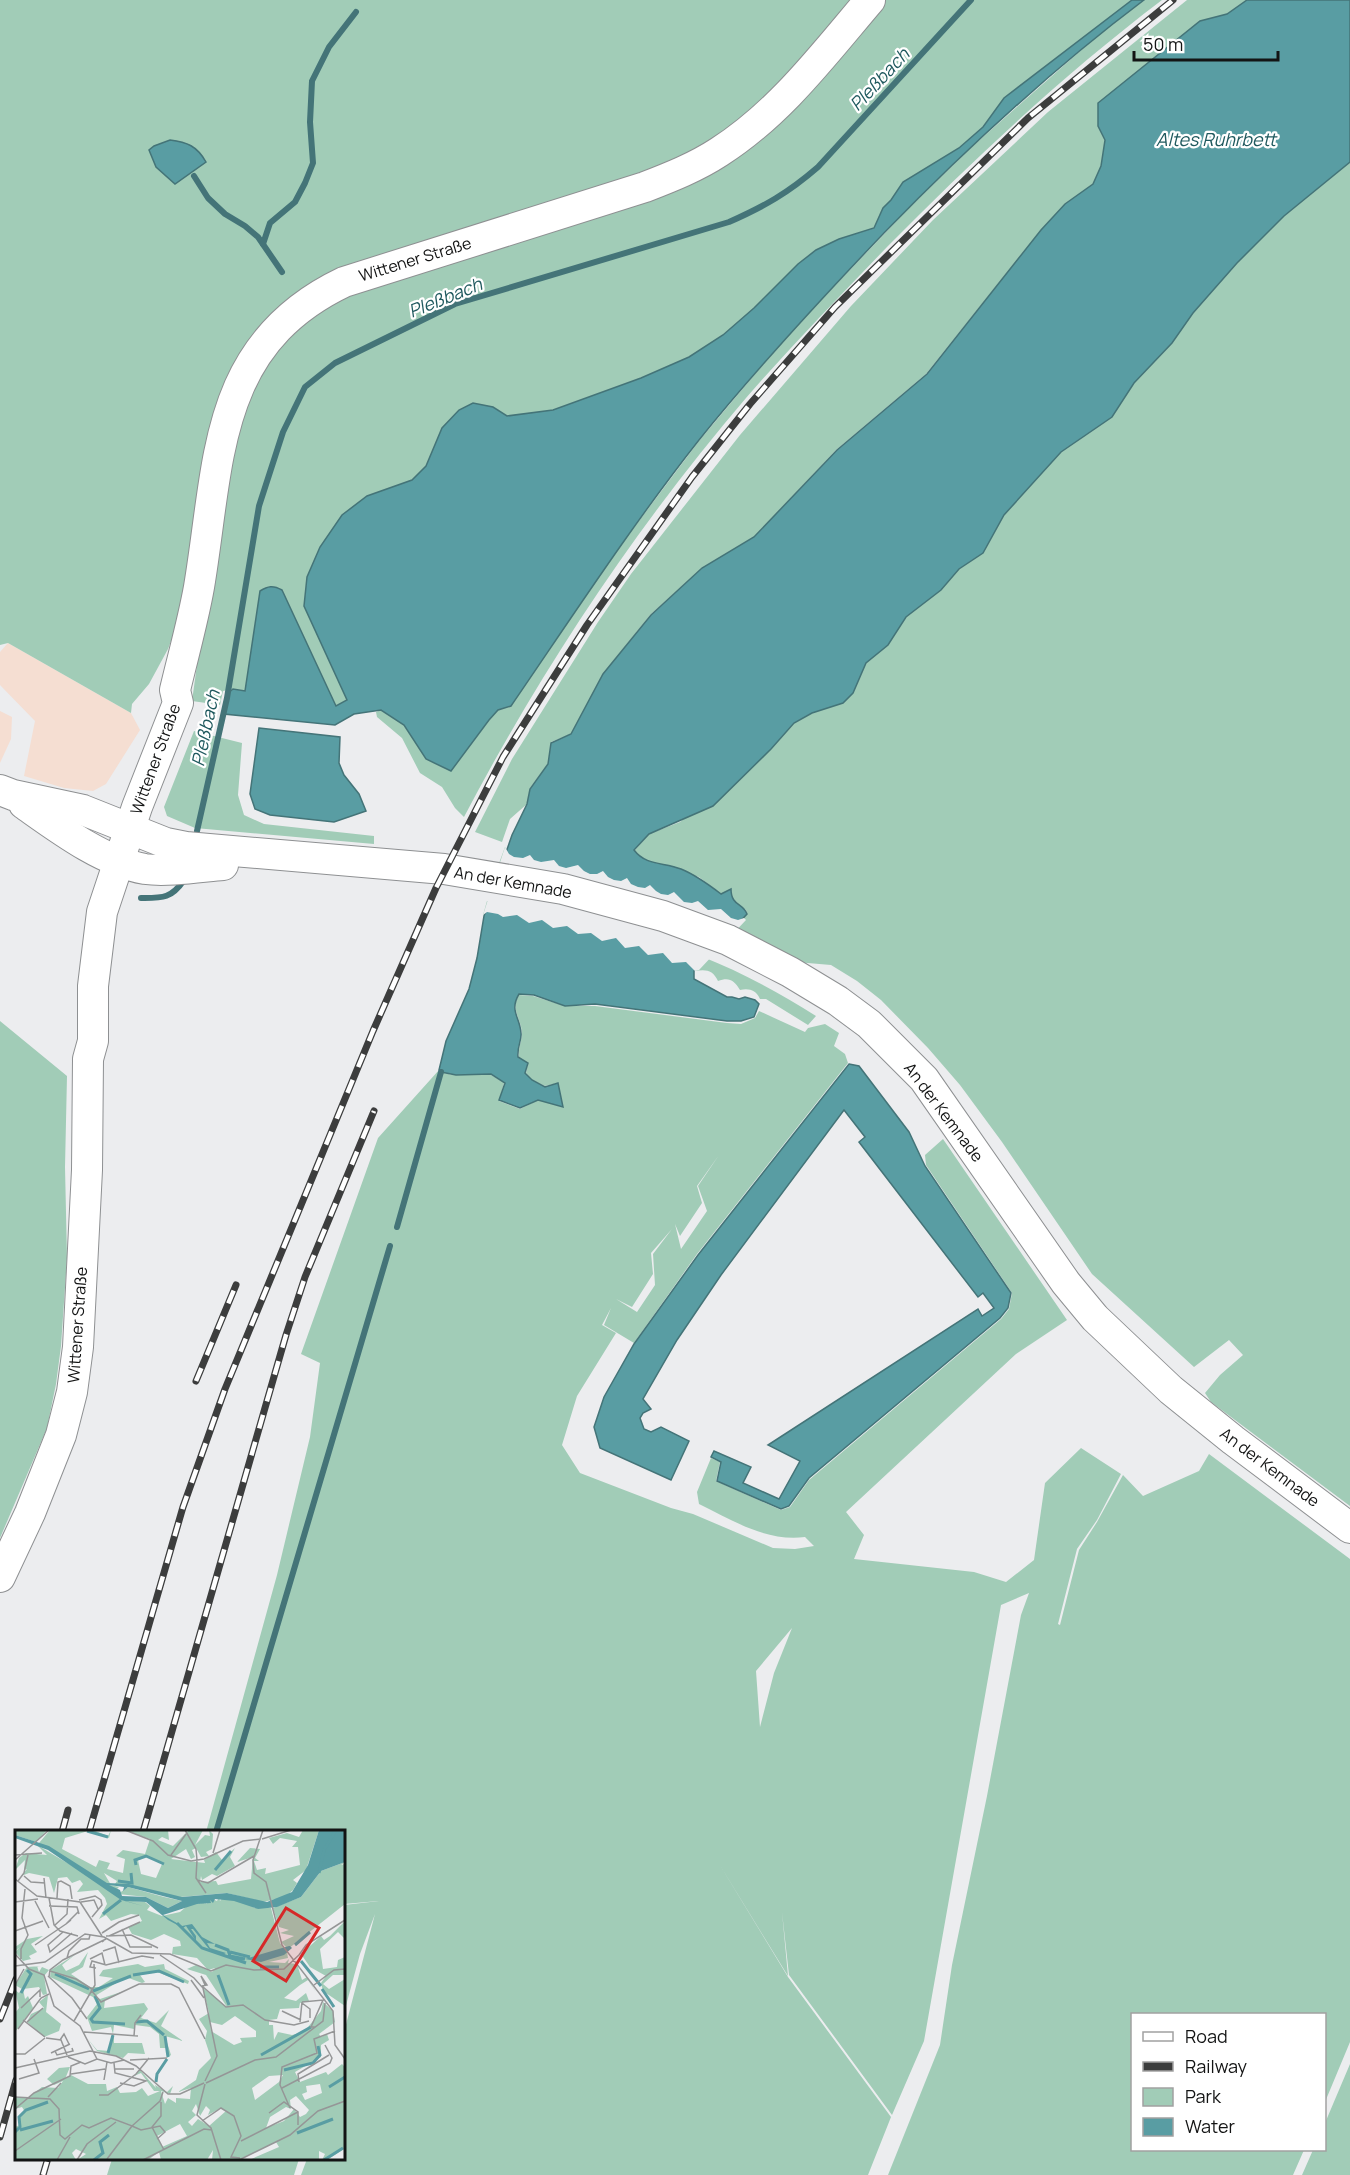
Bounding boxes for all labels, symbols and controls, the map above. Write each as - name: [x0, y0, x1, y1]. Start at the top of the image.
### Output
- scale bar: [1134, 24, 1278, 62]
- text: 50 m: [1143, 32, 1183, 56]
- water label: Pleßbach: [844, 42, 915, 115]
- water label: Altes Ruhrbett: [1156, 127, 1279, 151]
- street label: Wittener Straße: [356, 231, 474, 287]
- water label: Pleßbach: [405, 271, 487, 323]
- water label: Pleßbach: [185, 686, 225, 768]
- street label: Wittener Straße: [125, 700, 185, 818]
- street label: An der Kemnade: [452, 861, 574, 903]
- street label: An der Kemnade: [899, 1058, 989, 1166]
- street label: Wittener Straße: [62, 1266, 92, 1384]
- street label: An der Kemnade: [1216, 1422, 1324, 1512]
- inset map: [15, 1830, 345, 2160]
- legend: [1131, 2013, 1326, 2151]
- text: Road: [1185, 2024, 1228, 2048]
- text: Railway: [1185, 2054, 1247, 2078]
- text: Park: [1185, 2084, 1222, 2108]
- text: Water: [1185, 2114, 1235, 2138]

